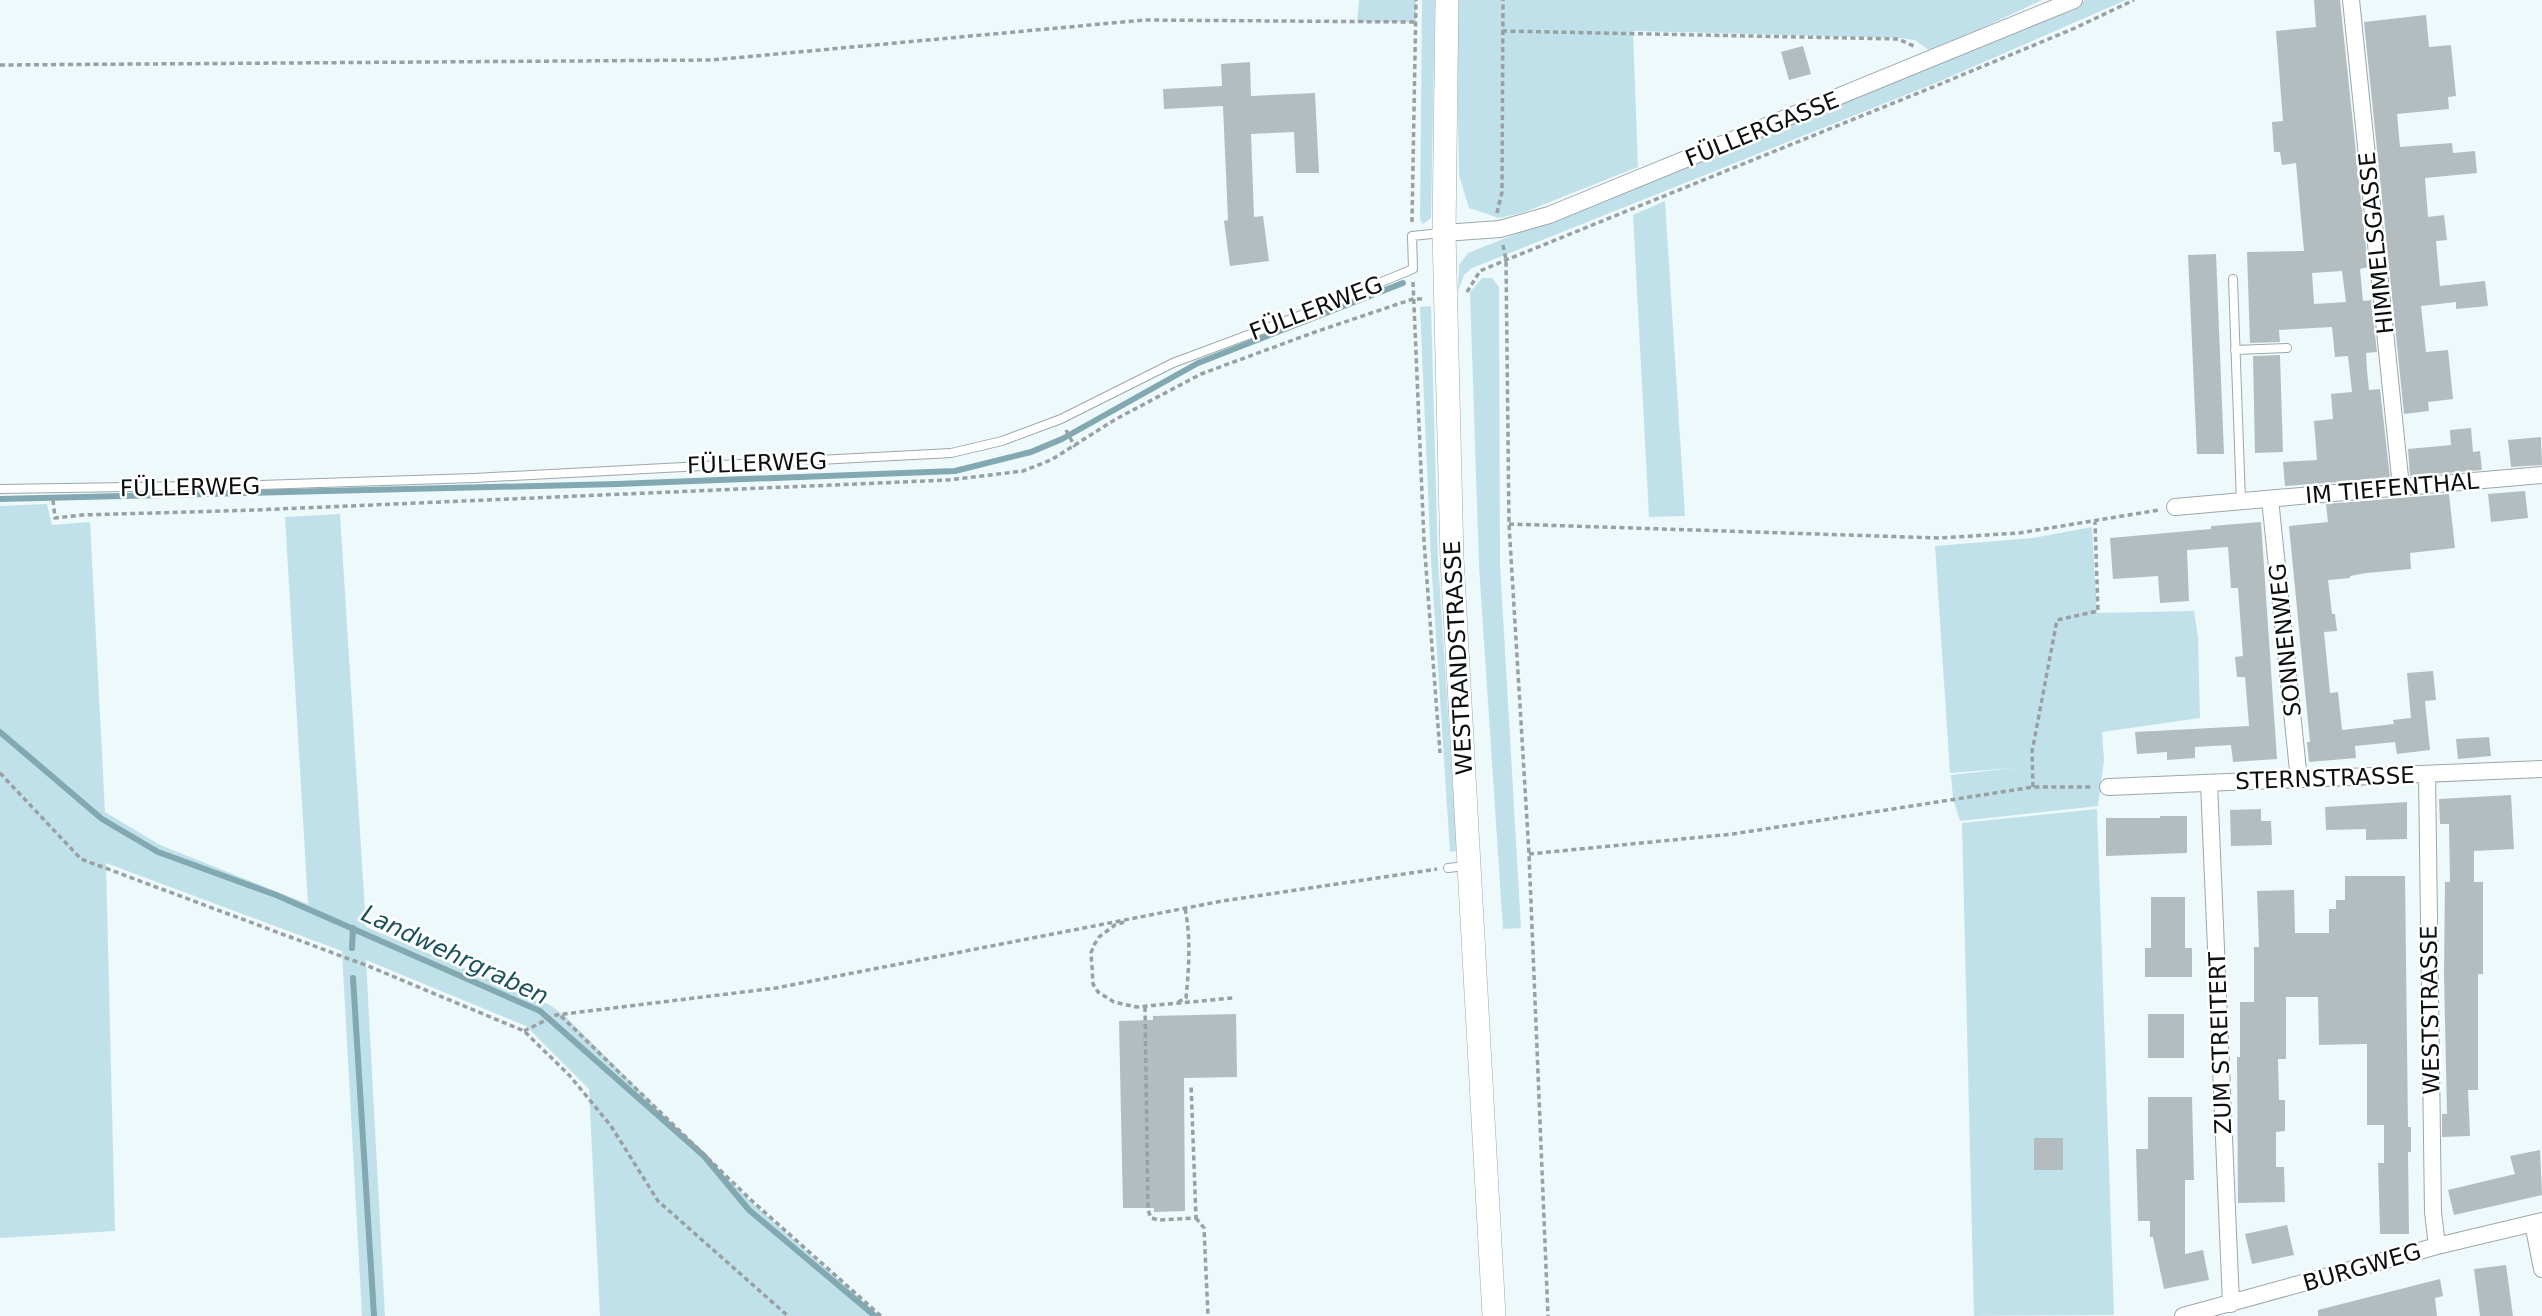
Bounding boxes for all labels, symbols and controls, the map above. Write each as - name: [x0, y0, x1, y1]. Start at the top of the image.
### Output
- street label: FÜLLERGASSE: [1681, 85, 1843, 172]
- street label: HIMMELSGASSE: [2354, 151, 2398, 335]
- street label: FÜLLERWEG: [1245, 270, 1386, 345]
- street label: FÜLLERWEG: [686, 447, 828, 478]
- street label: IM TIEFENTHAL: [2304, 467, 2480, 509]
- street label: FÜLLERWEG: [120, 472, 260, 501]
- street label: WESTRANDSTRASSE: [1439, 540, 1477, 776]
- street label: SONNENWEG: [2264, 562, 2306, 718]
- street label: STERNSTRASSE: [2235, 762, 2415, 794]
- water label: Landwehrgraben: [357, 899, 553, 1011]
- street label: WESTSTRASSE: [2416, 925, 2444, 1095]
- street label: ZUM STREITERT: [2204, 950, 2236, 1135]
- street label: BURGWEG: [2300, 1238, 2424, 1296]

